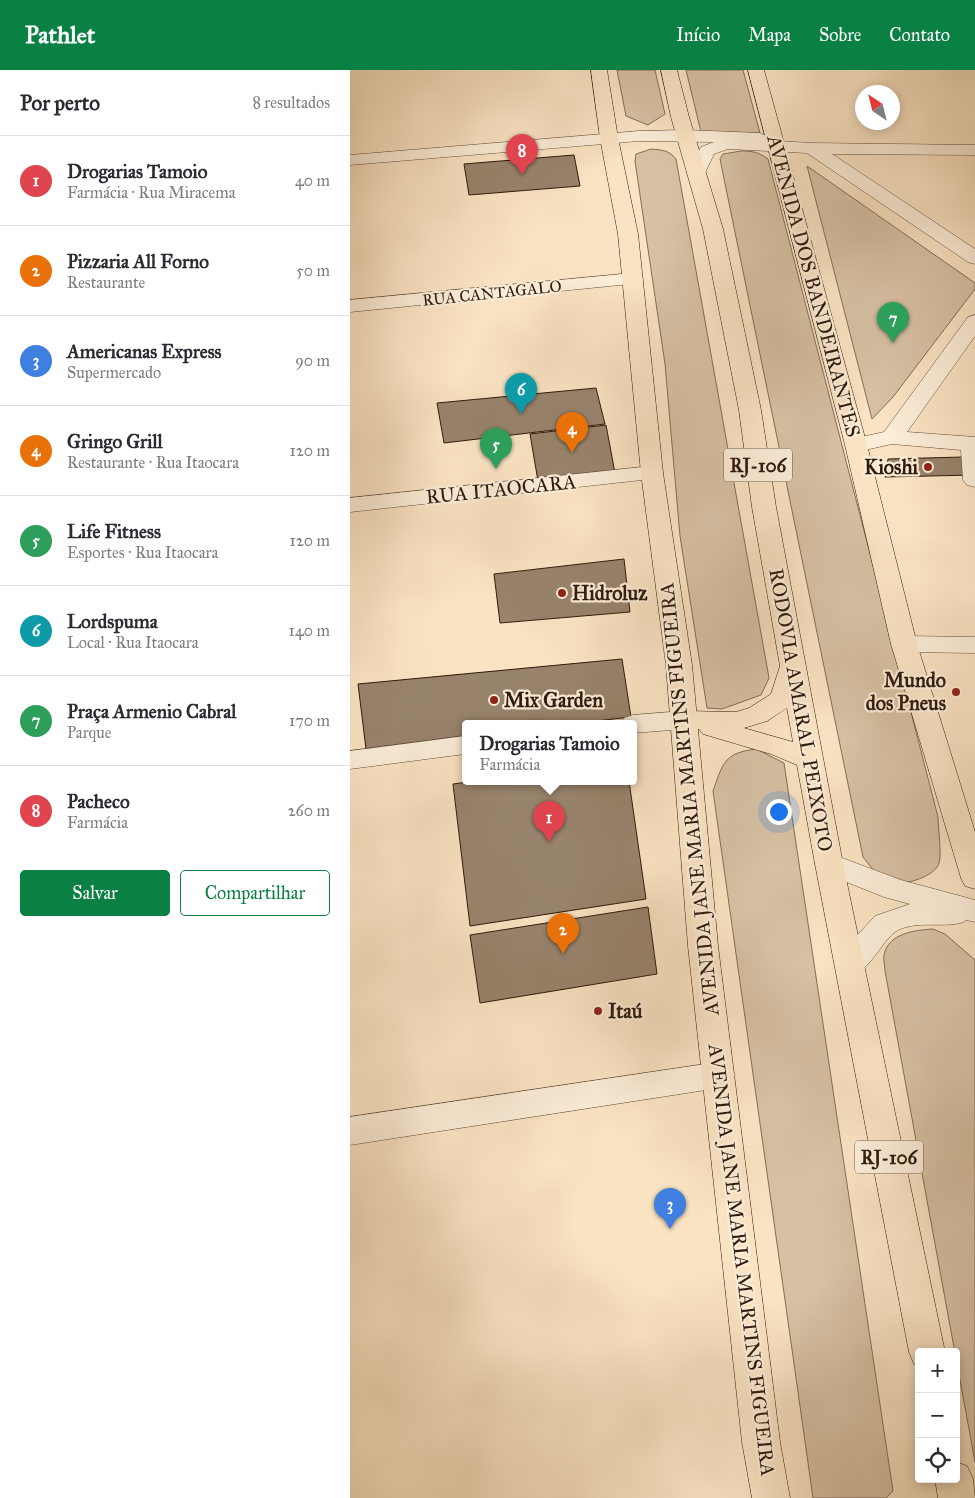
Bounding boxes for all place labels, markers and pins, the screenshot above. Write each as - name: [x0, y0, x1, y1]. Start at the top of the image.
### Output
- pin: 8: [506, 134, 538, 175]
- pin: 7: [877, 302, 909, 343]
- pin: 6: [505, 373, 537, 414]
- pin: 4: [556, 412, 588, 453]
- pin: 5: [480, 428, 512, 469]
- place label: Kioshi: [864, 455, 918, 479]
- marker: Kioshi: [922, 461, 934, 473]
- place label: Hidroluz: [572, 581, 648, 605]
- marker: Hidroluz: [556, 587, 568, 599]
- place label: Mundo dos Pneus: [866, 668, 947, 715]
- marker: Mundo dos Pneus: [950, 686, 962, 698]
- place label: Mix Garden: [504, 688, 603, 712]
- marker: Mix Garden: [488, 694, 500, 706]
- pin: 1: [533, 801, 565, 842]
- pin: 2: [547, 913, 579, 954]
- place label: Itaú: [608, 999, 643, 1023]
- marker: Itaú: [592, 1005, 604, 1017]
- pin: 3: [654, 1188, 686, 1229]

